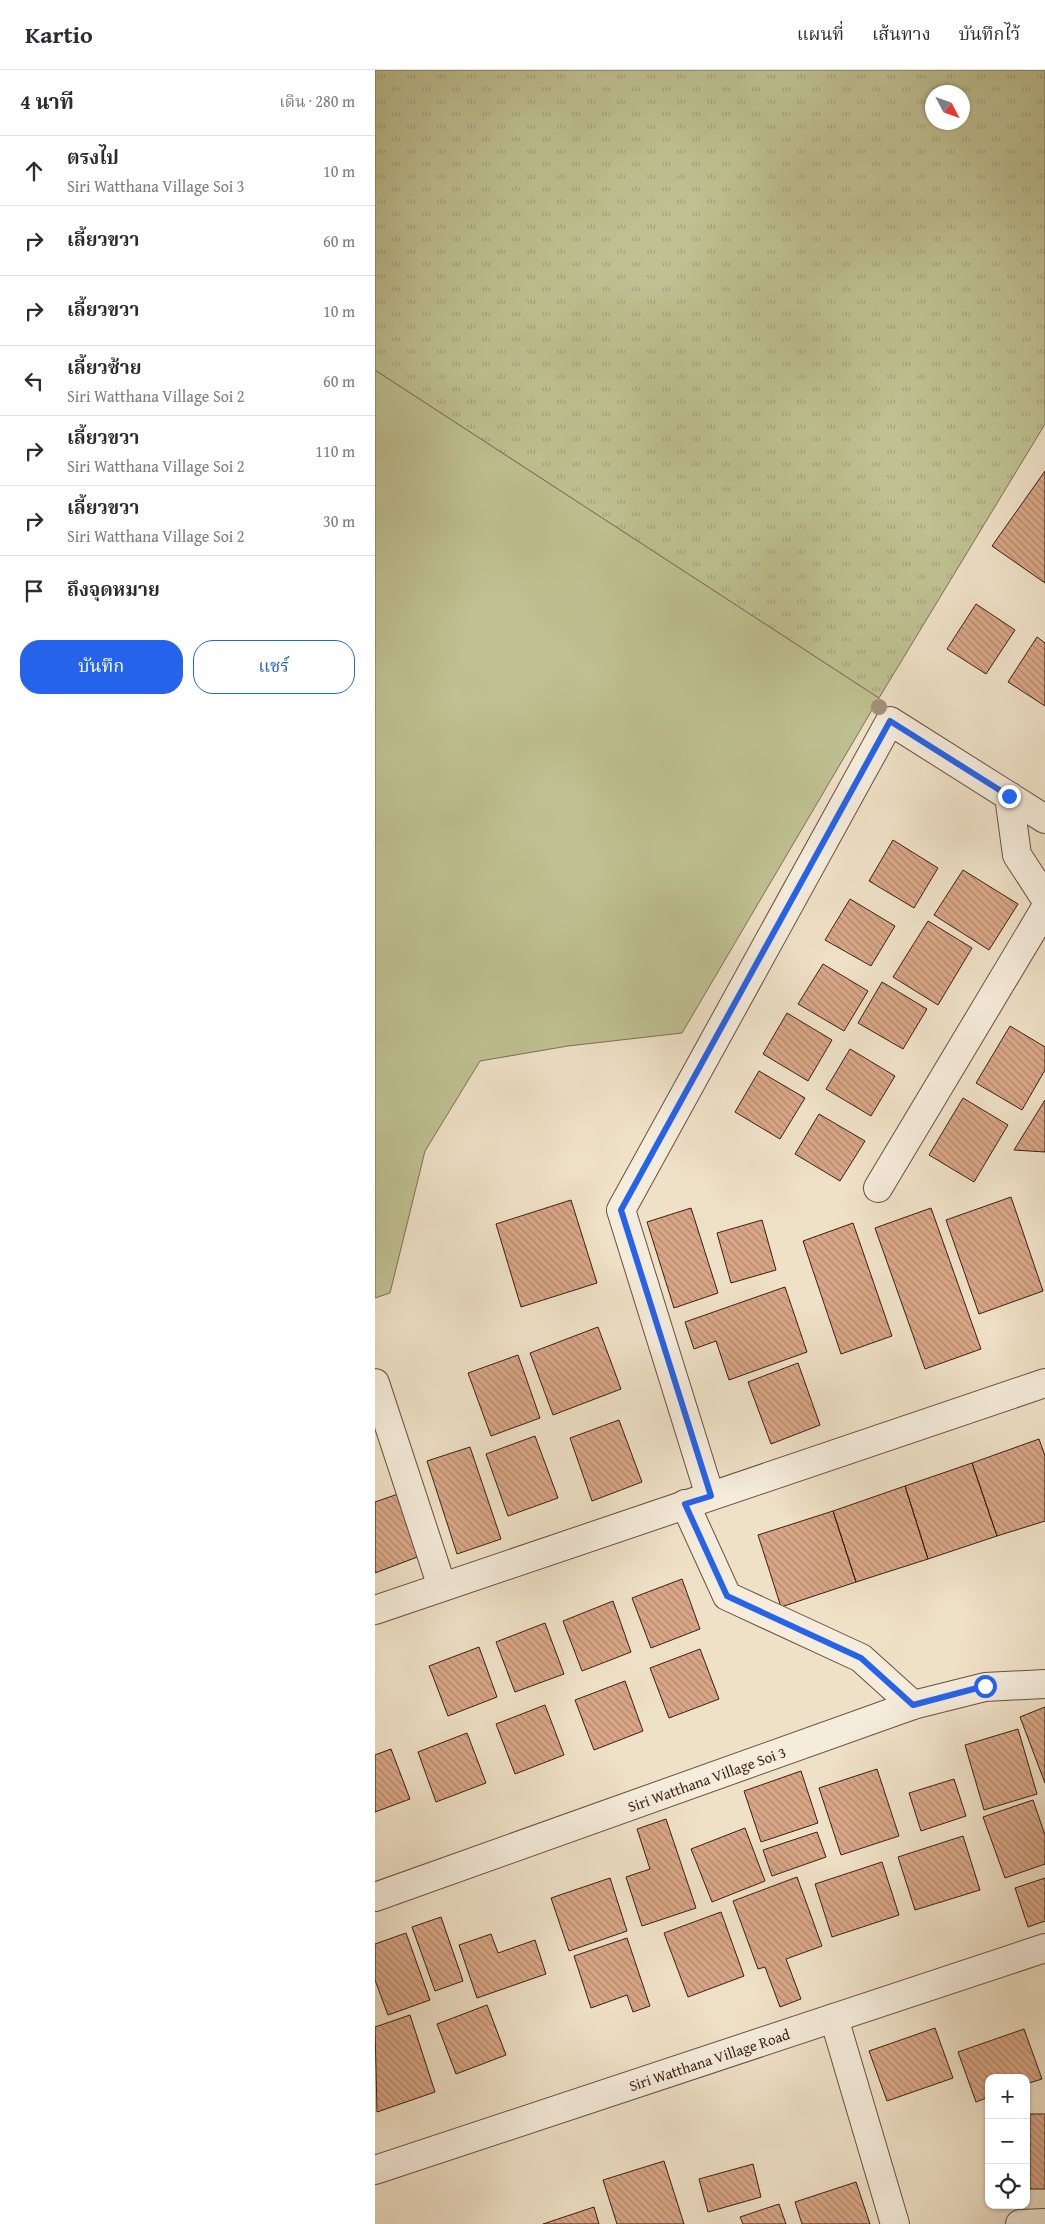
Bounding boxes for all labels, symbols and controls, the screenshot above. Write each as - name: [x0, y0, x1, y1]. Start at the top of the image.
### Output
- text: Kartio: [25, 17, 93, 52]
- text: แผนที่: [797, 20, 844, 47]
- text: เส้นทาง: [872, 20, 931, 47]
- text: บันทึกไว้: [959, 20, 1020, 47]
- north arrow: [925, 85, 970, 130]
- text: 4 นาที: [20, 86, 74, 117]
- text: เดิน · 280 m: [279, 89, 355, 113]
- text: ตรงไป: [67, 143, 119, 171]
- icon: ahead: [20, 157, 48, 185]
- text: 10 m: [323, 159, 355, 183]
- text: Siri Watthana Village Soi 3: [67, 174, 245, 198]
- text: เลี้ยวขวา: [67, 225, 139, 253]
- icon: right: [20, 227, 48, 255]
- text: 60 m: [323, 229, 355, 253]
- text: เลี้ยวขวา: [67, 295, 139, 323]
- icon: right: [20, 297, 48, 325]
- text: 10 m: [323, 299, 355, 323]
- text: เลี้ยวซ้าย: [67, 353, 141, 381]
- icon: left: [20, 367, 48, 395]
- text: 60 m: [323, 369, 355, 393]
- text: Siri Watthana Village Soi 2: [67, 384, 245, 408]
- text: เลี้ยวขวา: [67, 423, 139, 451]
- icon: right: [20, 437, 48, 465]
- text: 110 m: [315, 439, 355, 463]
- text: Siri Watthana Village Soi 2: [67, 454, 245, 478]
- text: เลี้ยวขวา: [67, 493, 139, 521]
- icon: right: [20, 507, 48, 535]
- text: 30 m: [323, 509, 355, 533]
- text: Siri Watthana Village Soi 2: [67, 524, 245, 548]
- text: ถึงจุดหมาย: [67, 575, 160, 603]
- icon: arrive: [20, 577, 48, 605]
- button: บันทึก: [20, 640, 183, 694]
- button: แชร์: [193, 640, 355, 694]
- route end: [998, 785, 1021, 808]
- route start: [974, 1675, 997, 1698]
- street label: Siri Watthana Village Soi 3: [625, 1741, 789, 1817]
- street label: Siri Watthana Village Road: [626, 2023, 792, 2096]
- map controls: [985, 2074, 1030, 2209]
- button: +: [985, 2074, 1030, 2119]
- button: −: [985, 2119, 1030, 2164]
- button: locate: [985, 2164, 1030, 2209]

